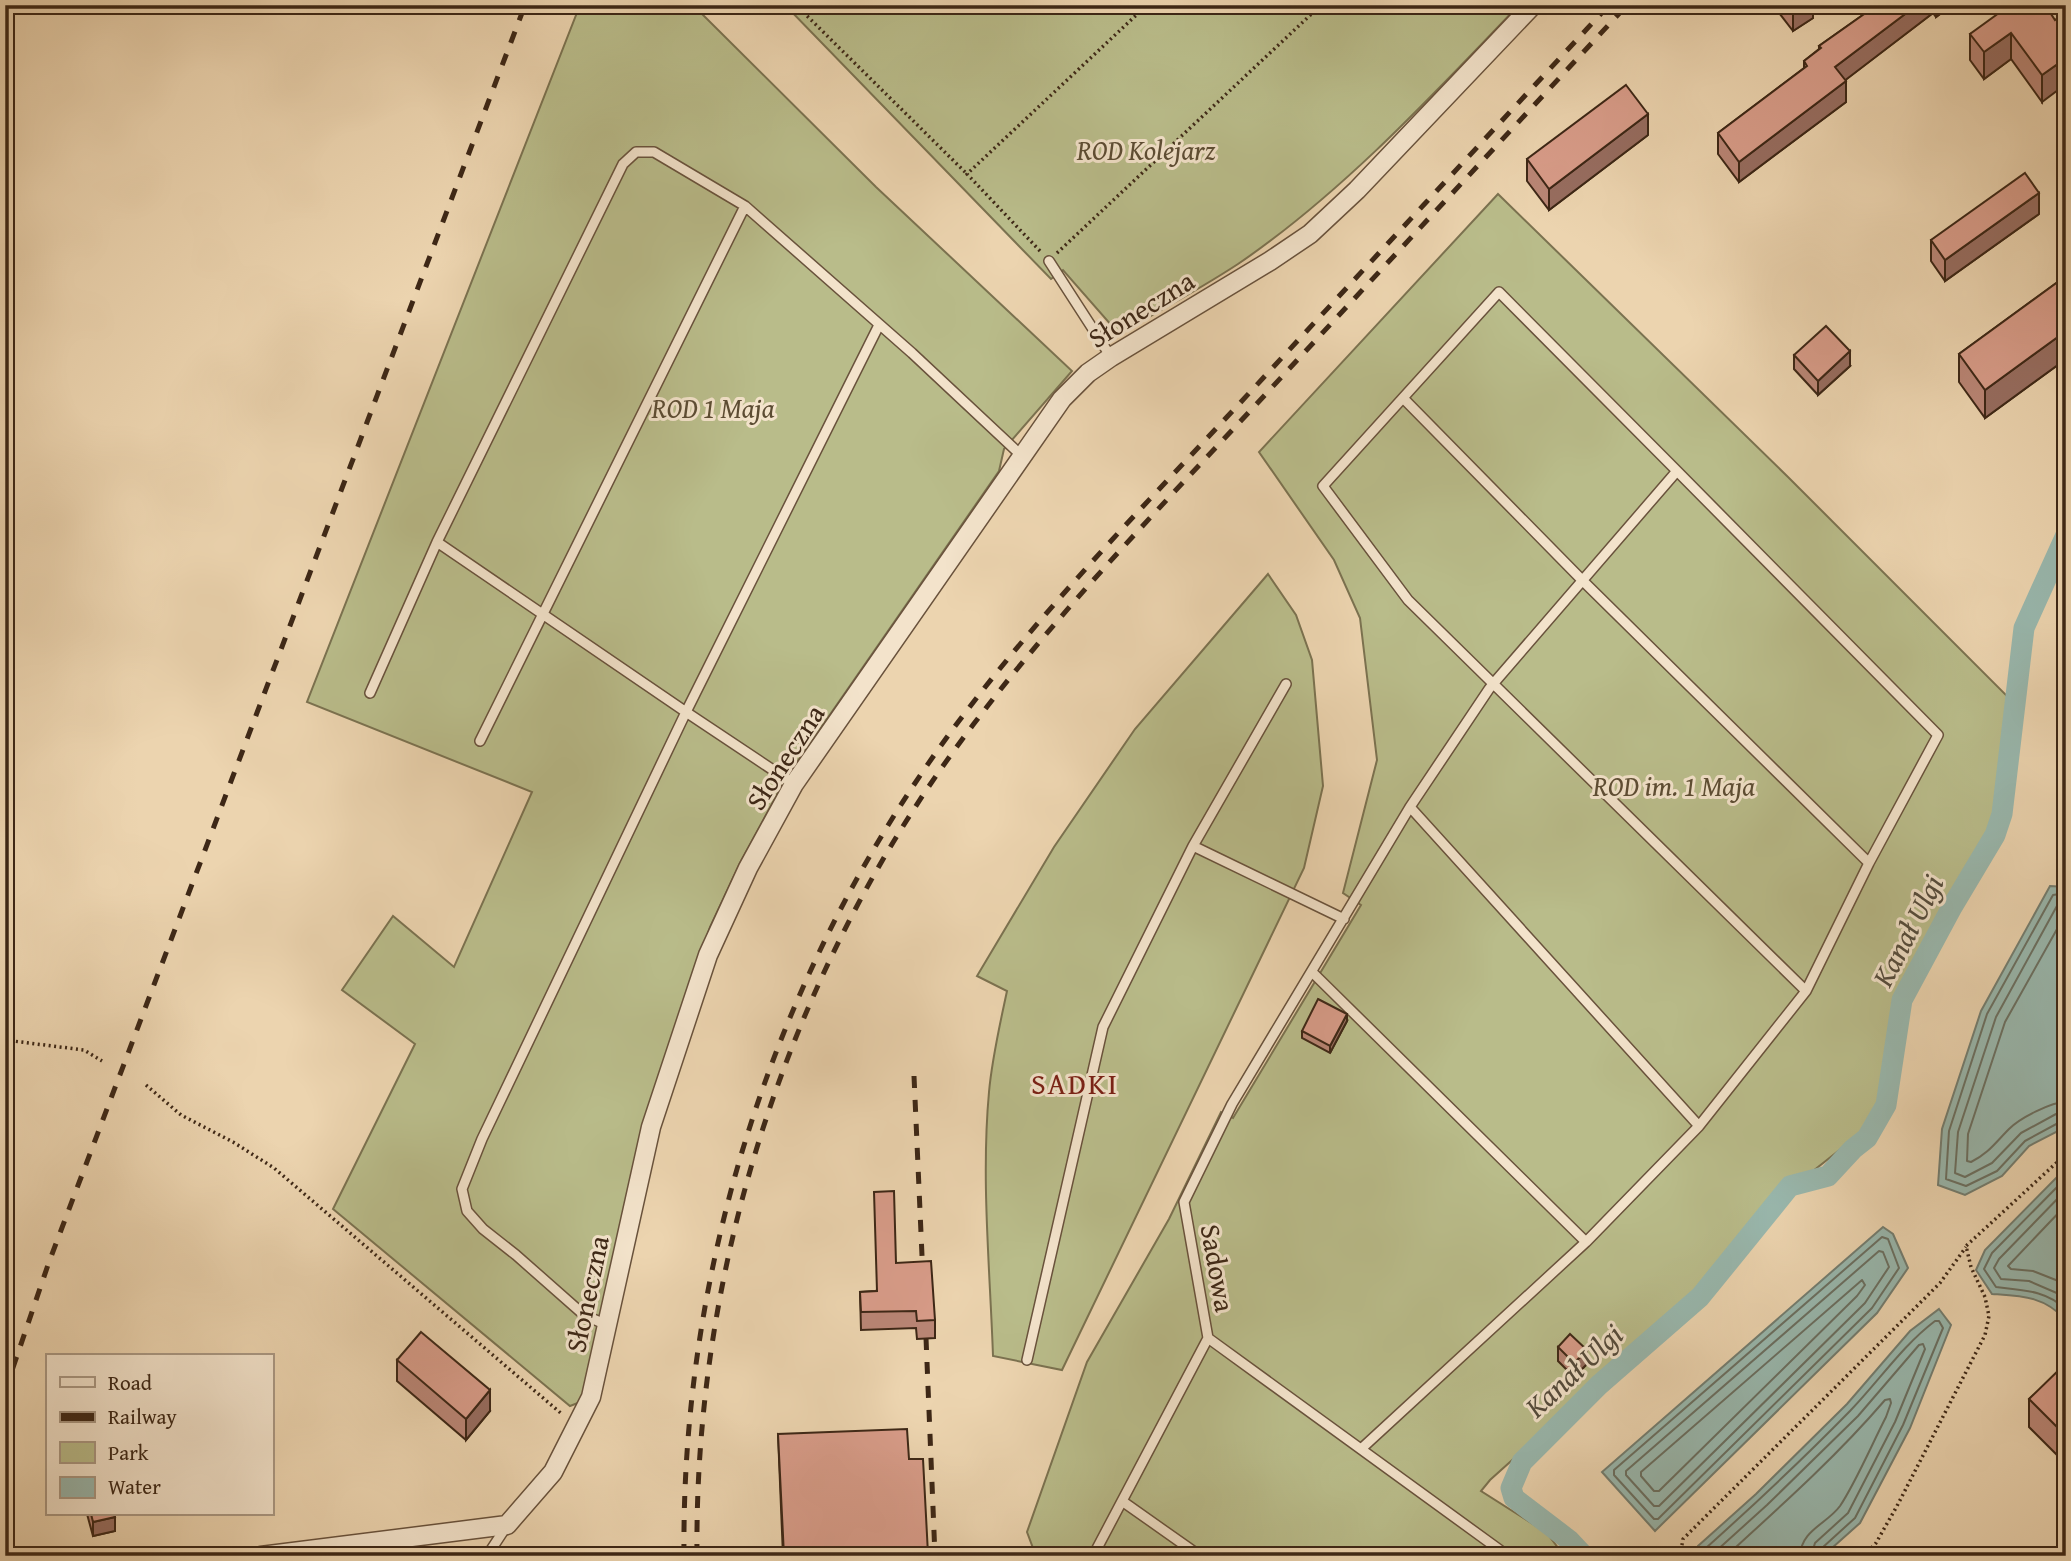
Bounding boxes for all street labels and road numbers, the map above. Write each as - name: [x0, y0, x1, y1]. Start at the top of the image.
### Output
- street label: Słoneczna: [1080, 259, 1203, 357]
- street label: Słoneczna: [735, 695, 834, 818]
- street label: Sadowa: [1191, 1221, 1246, 1316]
- street label: Słoneczna: [554, 1231, 619, 1356]

